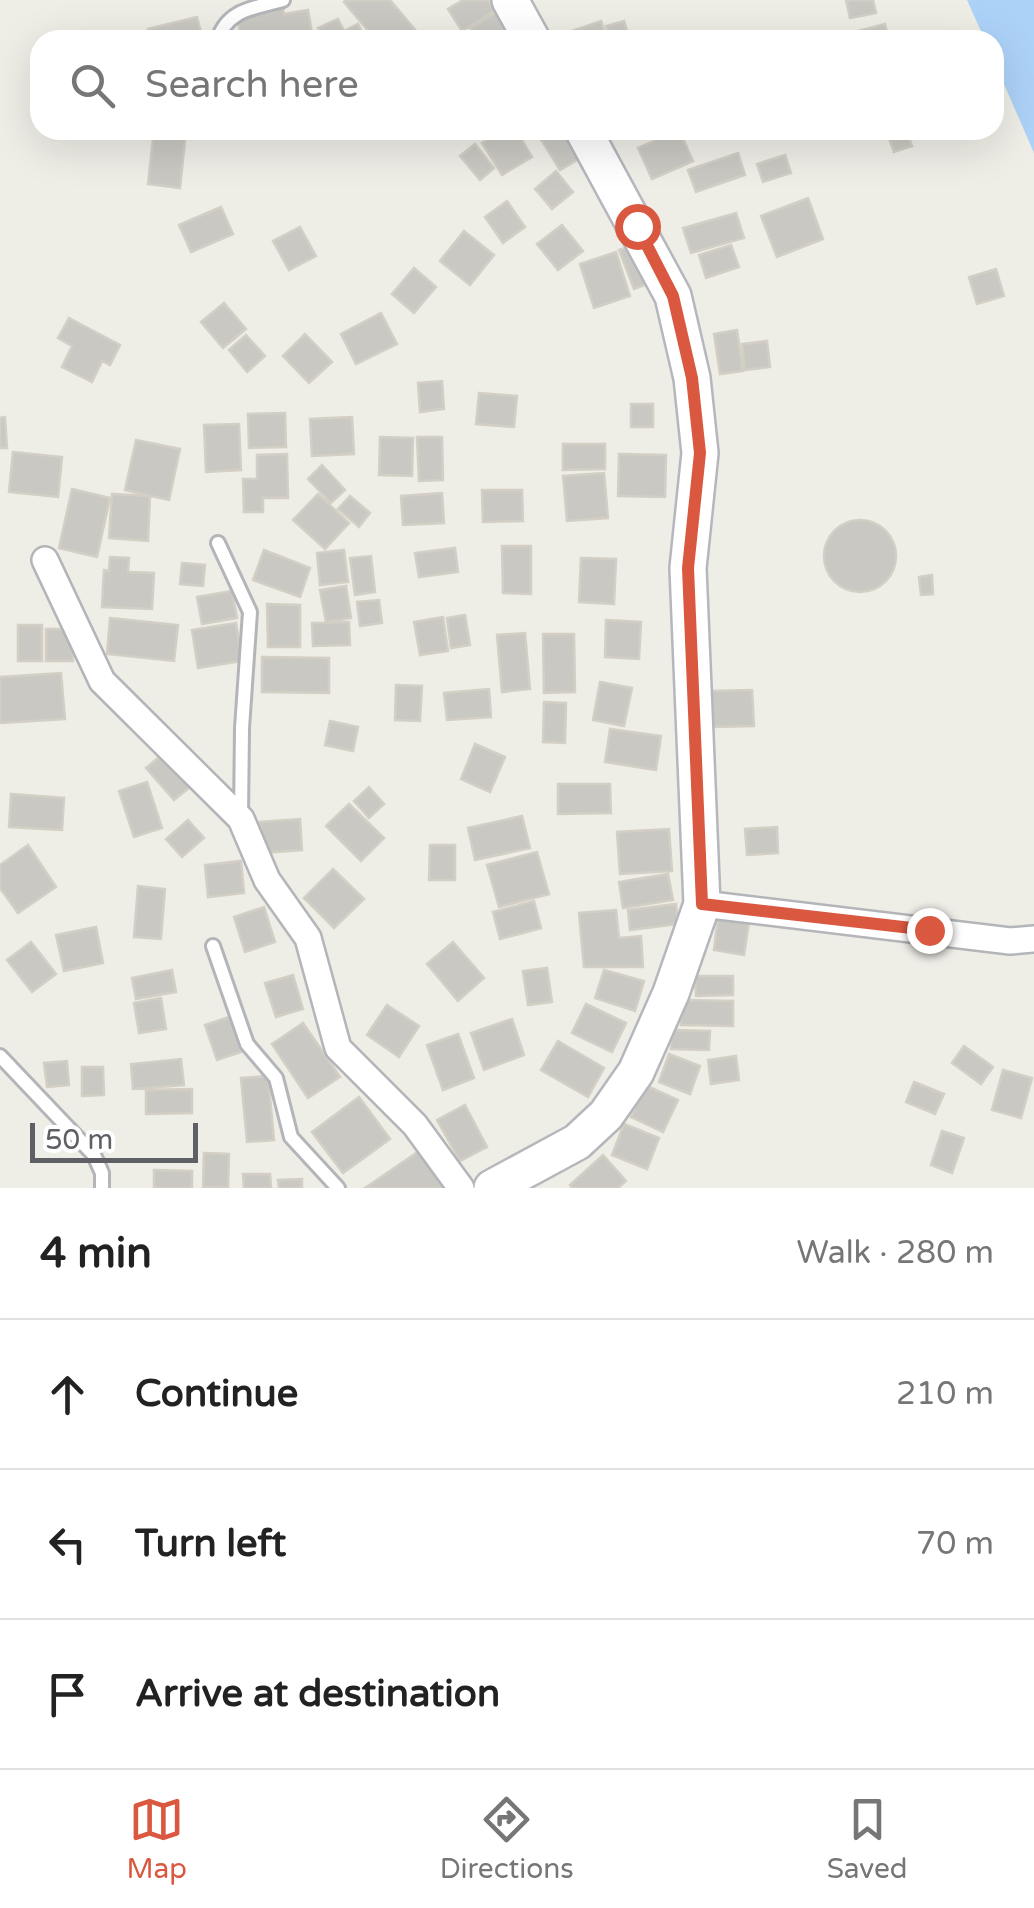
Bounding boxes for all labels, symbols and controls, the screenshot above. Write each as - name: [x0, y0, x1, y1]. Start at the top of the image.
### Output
- search box: [30, 30, 1004, 140]
- icon: search: [65, 58, 120, 113]
- text: Search here: [145, 62, 359, 108]
- route start: [615, 204, 661, 250]
- route end: [907, 908, 953, 954]
- scale bar: [30, 1118, 198, 1162]
- text: 50 m: [45, 1123, 113, 1157]
- text: 4 min: [40, 1228, 152, 1279]
- text: Walk · 280 m: [797, 1234, 994, 1272]
- icon: ahead: [40, 1367, 95, 1422]
- text: Continue: [135, 1371, 298, 1417]
- text: 210 m: [896, 1375, 994, 1413]
- icon: left: [40, 1517, 95, 1572]
- text: Turn left: [135, 1521, 286, 1567]
- text: 70 m: [916, 1525, 994, 1563]
- icon: arrive: [40, 1667, 95, 1722]
- text: Arrive at destination: [135, 1671, 500, 1717]
- tab: Map: [126, 1792, 187, 1886]
- tab: Directions: [440, 1792, 574, 1886]
- tab: Saved: [827, 1792, 908, 1886]

